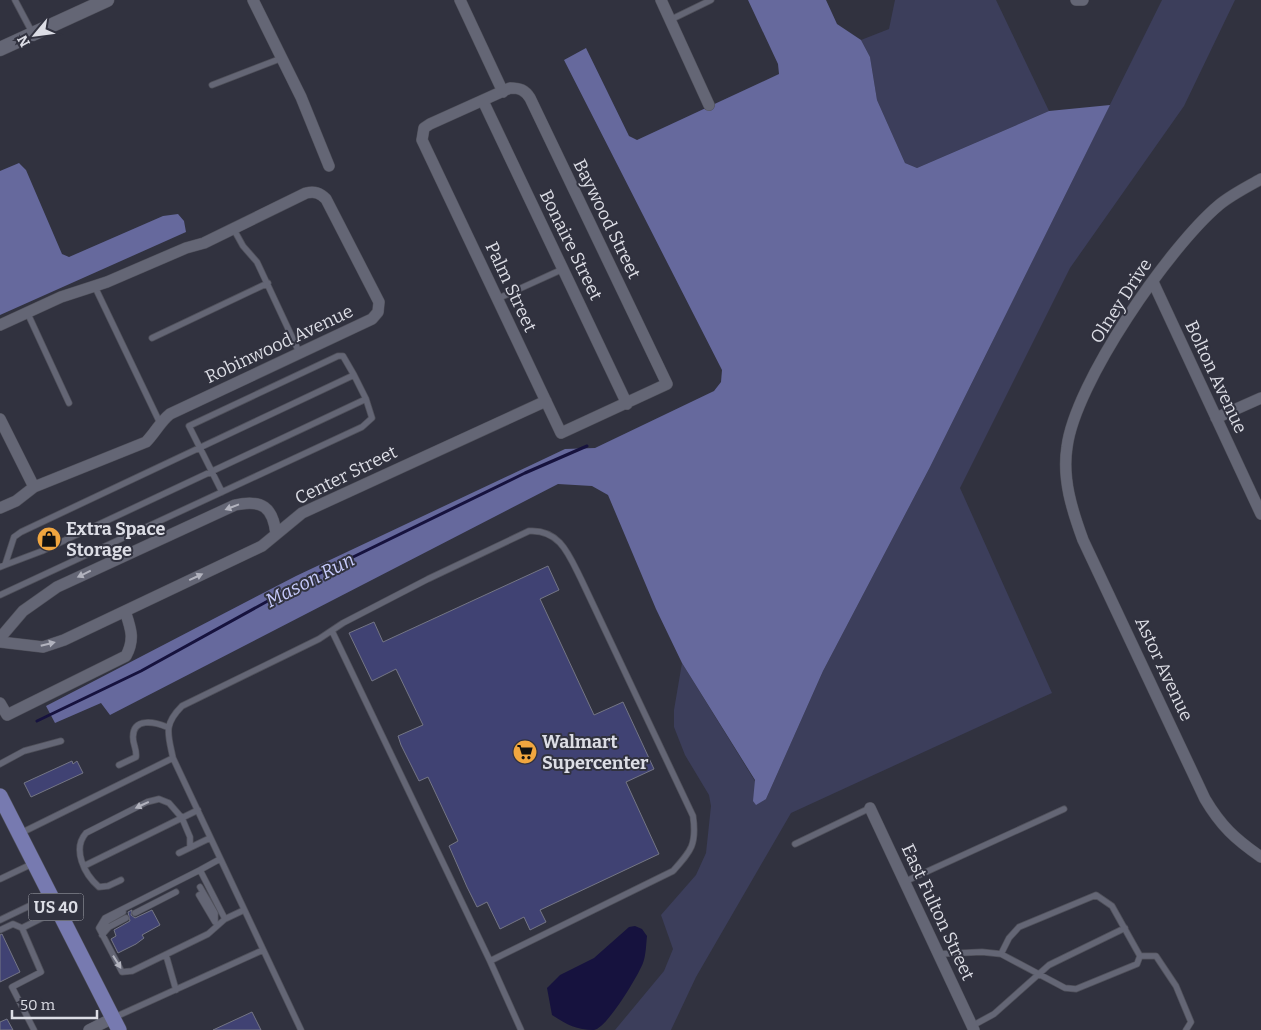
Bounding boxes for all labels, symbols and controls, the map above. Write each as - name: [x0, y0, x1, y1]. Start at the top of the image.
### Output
- north arrow: [10, 10, 60, 60]
- text: N: [14, 32, 34, 50]
- street label: Baywood Street: [569, 156, 646, 283]
- street label: Bonaire Street: [535, 186, 607, 304]
- street label: Palm Street: [481, 238, 542, 336]
- street label: Olney Drive: [1085, 254, 1157, 348]
- street label: Robinwood Avenue: [201, 300, 357, 388]
- street label: Bolton Avenue: [1180, 317, 1252, 437]
- street label: Center Street: [291, 441, 401, 509]
- one-way arrow: [224, 504, 239, 511]
- place label: Extra Space Storage: [66, 518, 165, 561]
- shop icon: Extra Space Storage: [36, 526, 62, 552]
- water label: Mason Run: [262, 548, 358, 612]
- one-way arrow: [77, 571, 91, 579]
- one-way arrow: [189, 573, 203, 581]
- street label: Astor Avenue: [1130, 613, 1198, 725]
- one-way arrow: [41, 640, 56, 648]
- place label: Walmart Supercenter: [542, 731, 649, 774]
- supermarket icon: Walmart Supercenter: [512, 739, 538, 765]
- one-way arrow: [135, 801, 149, 809]
- street label: East Fulton Street: [897, 840, 979, 984]
- road number: US 40: [28, 894, 84, 920]
- one-way arrow: [112, 956, 121, 969]
- scale bar: [12, 988, 98, 1020]
- text: 50 m: [20, 996, 56, 1014]

